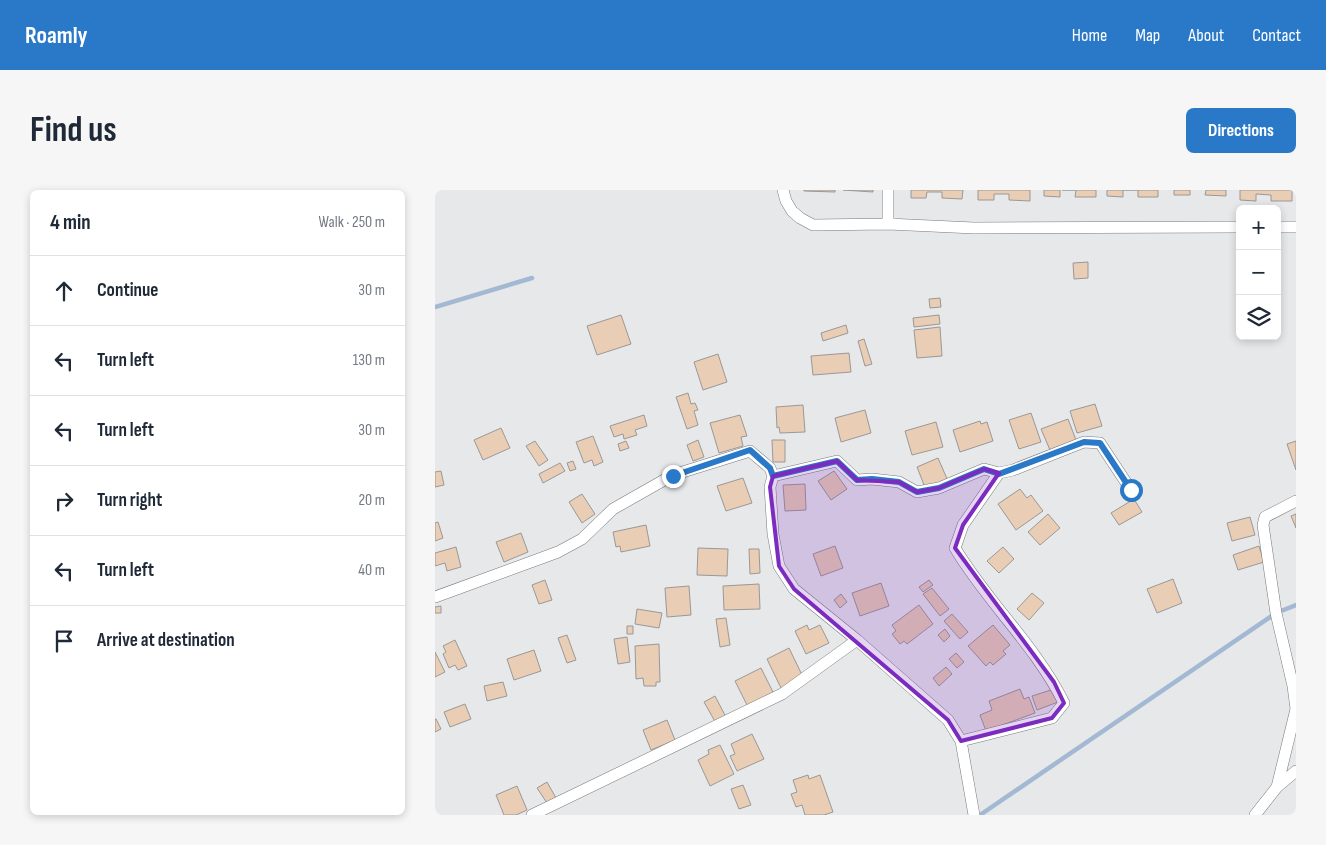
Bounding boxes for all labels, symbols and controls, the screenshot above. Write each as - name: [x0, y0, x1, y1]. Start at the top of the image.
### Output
- text: Roamly: [25, 21, 88, 50]
- text: Home: [1072, 25, 1107, 46]
- text: Map: [1135, 25, 1160, 46]
- text: About: [1188, 25, 1224, 46]
- text: Contact: [1252, 25, 1301, 46]
- button: Directions: [1186, 108, 1296, 153]
- text: Find us: [30, 109, 117, 152]
- map controls: [1236, 205, 1281, 340]
- button: +: [1236, 205, 1281, 250]
- text: 4 min: [50, 210, 91, 235]
- text: Walk · 250 m: [319, 213, 385, 232]
- button: −: [1236, 250, 1281, 295]
- icon: ahead: [50, 277, 78, 305]
- text: Continue: [97, 279, 158, 302]
- text: 30 m: [358, 281, 385, 300]
- button: layers: [1236, 295, 1281, 340]
- icon: left: [50, 347, 78, 375]
- text: Turn left: [97, 349, 154, 372]
- text: 130 m: [353, 351, 385, 370]
- icon: left: [50, 417, 78, 445]
- text: Turn left: [97, 419, 154, 442]
- text: 30 m: [358, 421, 385, 440]
- route end: [662, 465, 685, 488]
- route start: [1120, 479, 1143, 502]
- icon: right: [50, 487, 78, 515]
- text: Turn right: [97, 489, 162, 512]
- text: 20 m: [358, 491, 385, 510]
- icon: left: [50, 557, 78, 585]
- text: Turn left: [97, 559, 154, 582]
- text: 40 m: [358, 561, 385, 580]
- icon: arrive: [50, 627, 78, 655]
- text: Arrive at destination: [97, 629, 235, 652]

